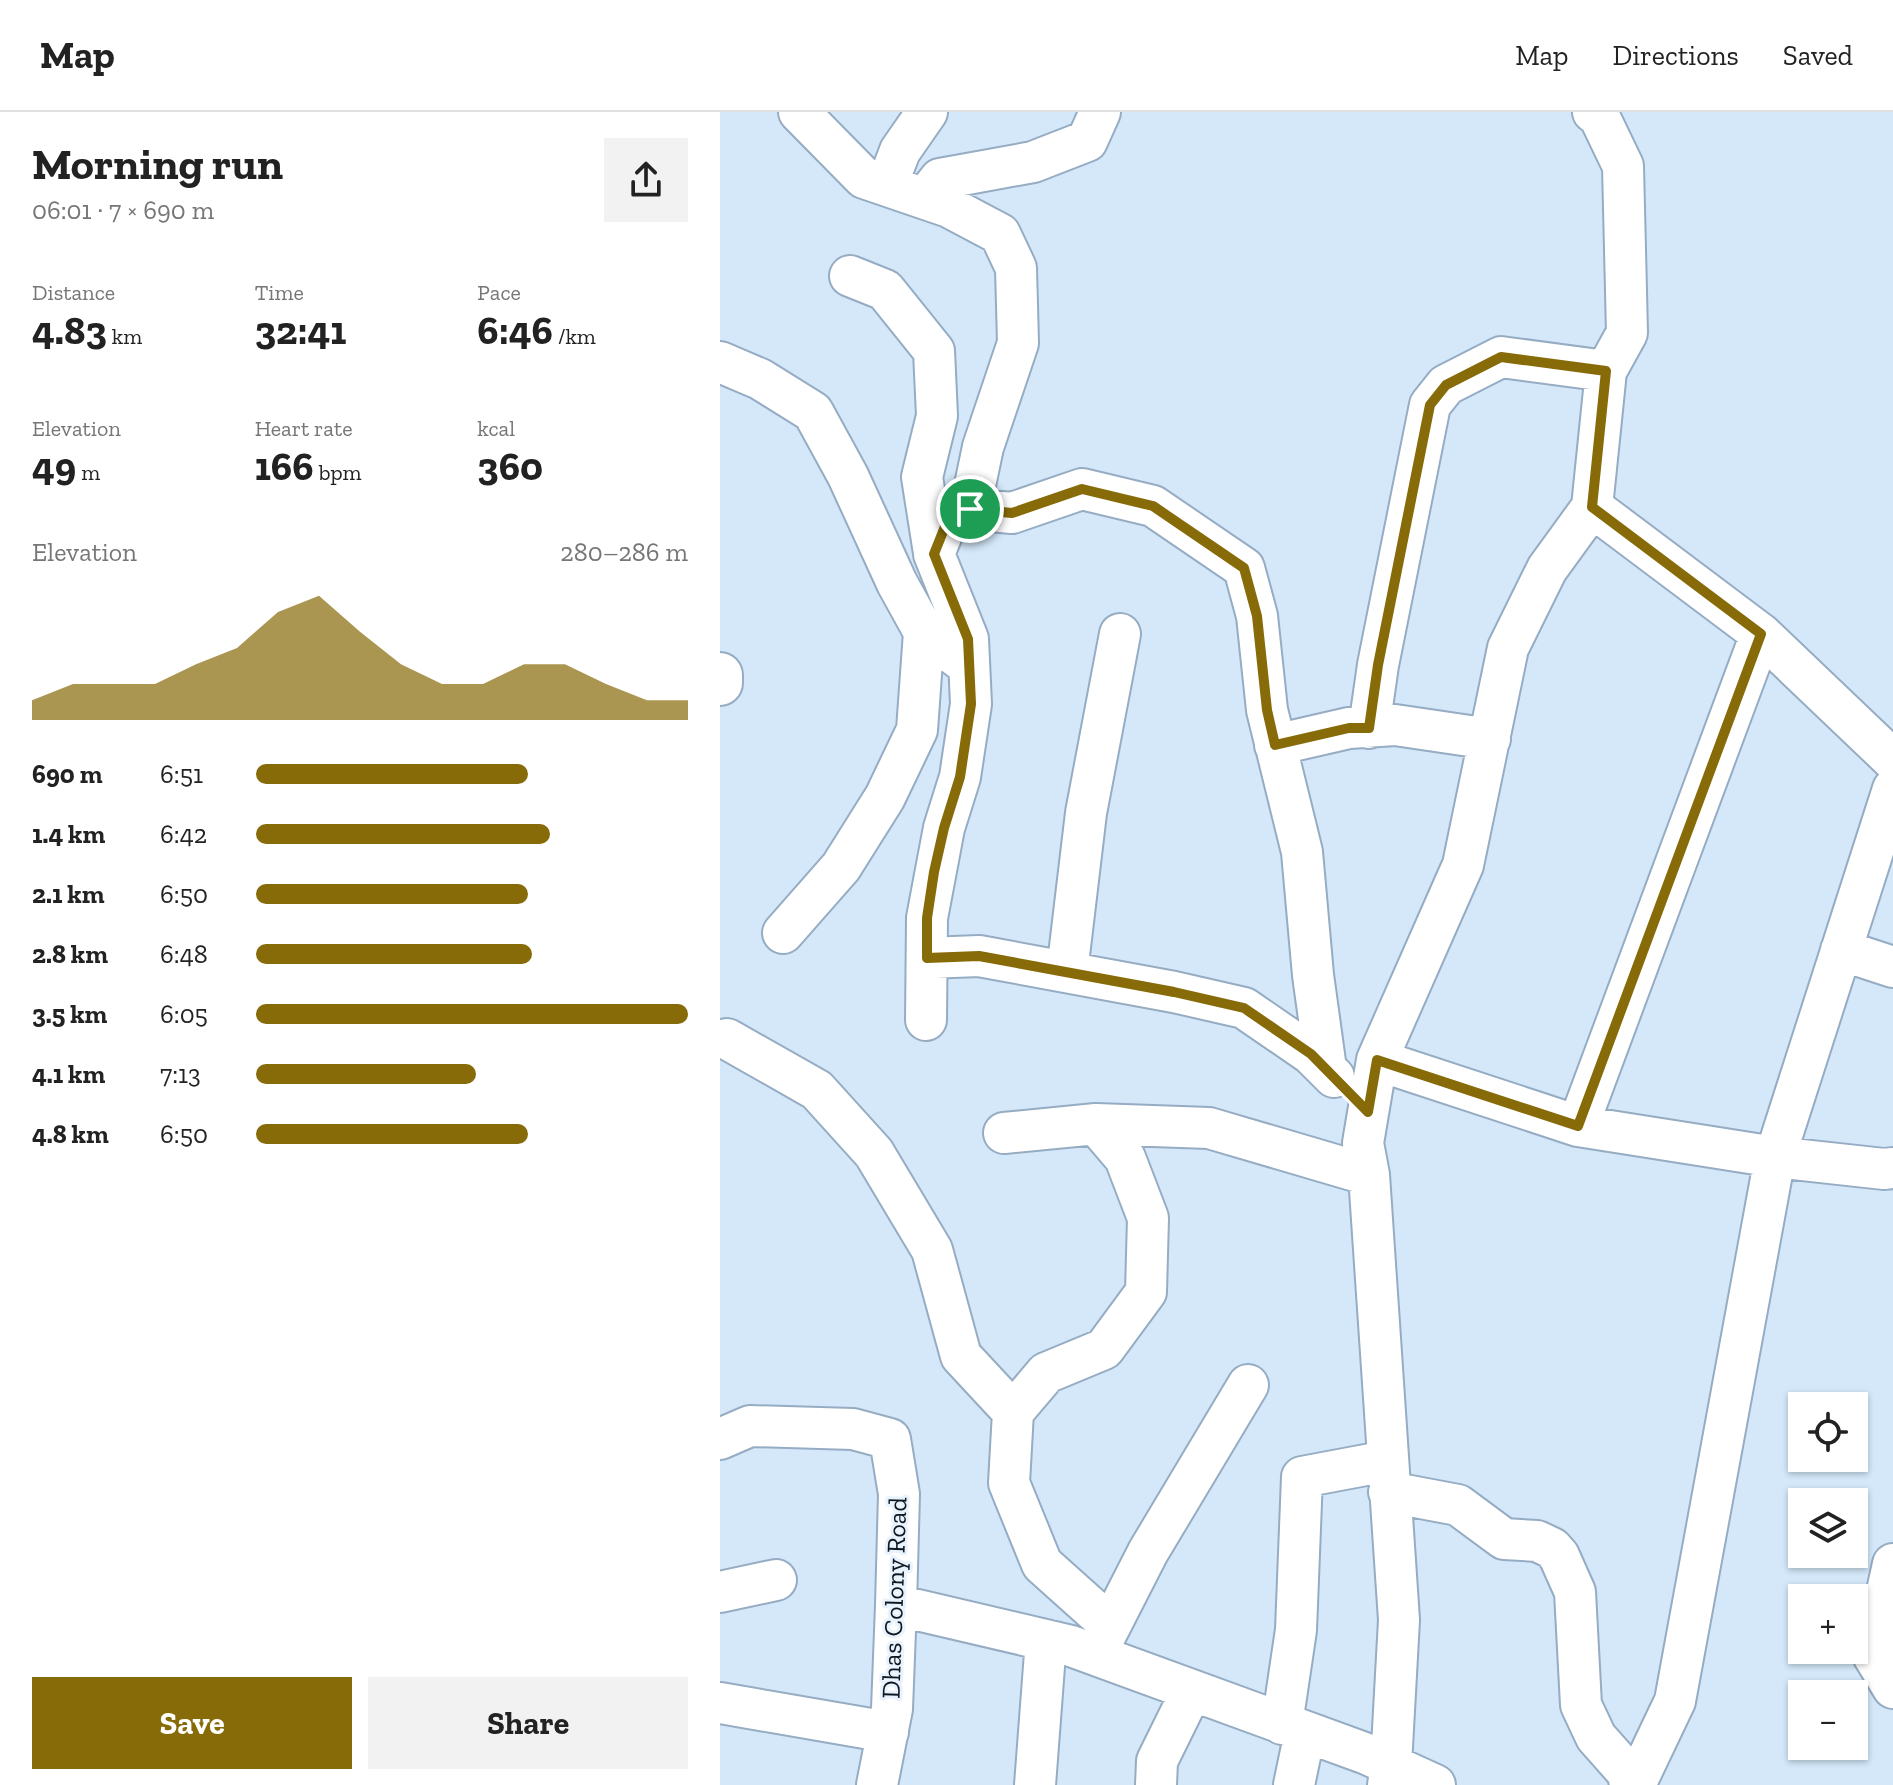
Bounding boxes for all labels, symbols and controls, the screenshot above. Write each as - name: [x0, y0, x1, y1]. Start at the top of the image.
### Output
- text: Map: [40, 32, 115, 78]
- text: Map: [1515, 39, 1568, 72]
- text: Directions: [1612, 39, 1739, 72]
- text: Saved: [1783, 39, 1853, 72]
- text: Morning run: [32, 137, 283, 190]
- button: share: [604, 138, 688, 222]
- text: 06:01 · 7 × 690 m: [32, 194, 214, 226]
- text: Distance: [32, 279, 115, 306]
- text: Time: [255, 279, 304, 306]
- text: Pace: [477, 279, 521, 306]
- text: 4.83: [32, 306, 107, 354]
- text: 32:41: [255, 306, 346, 354]
- text: 6:46: [477, 306, 553, 354]
- text: km: [107, 323, 142, 350]
- text: /km: [553, 323, 596, 350]
- text: Elevation: [32, 415, 121, 442]
- text: Heart rate: [255, 415, 353, 442]
- text: kcal: [477, 415, 515, 442]
- text: 49: [32, 442, 76, 490]
- text: 166: [255, 442, 314, 490]
- text: 360: [477, 442, 543, 490]
- text: m: [76, 459, 100, 486]
- text: bpm: [314, 459, 362, 486]
- pin: [936, 475, 1004, 543]
- icon: arrive: [948, 487, 992, 531]
- text: Elevation: [32, 536, 137, 568]
- text: 280–286 m: [560, 536, 688, 568]
- text: 690 m: [32, 758, 102, 790]
- text: 6:51: [160, 758, 203, 790]
- text: 1.4 km: [32, 818, 105, 850]
- text: 6:42: [160, 818, 207, 850]
- text: 2.1 km: [32, 878, 104, 910]
- text: 6:50: [160, 878, 208, 910]
- text: 2.8 km: [32, 938, 108, 970]
- text: 6:48: [160, 938, 208, 970]
- text: 3.5 km: [32, 998, 107, 1030]
- text: 6:05: [160, 998, 208, 1030]
- text: 4.1 km: [32, 1058, 105, 1090]
- text: 7:13: [160, 1058, 201, 1090]
- text: 4.8 km: [32, 1118, 109, 1150]
- text: 6:50: [160, 1118, 208, 1150]
- map controls: [1788, 1392, 1868, 1760]
- button: locate: [1788, 1392, 1868, 1472]
- button: layers: [1788, 1488, 1868, 1568]
- street label: Dhas Colony Road: [874, 1497, 914, 1699]
- button: +: [1788, 1584, 1868, 1664]
- button: Save: [32, 1677, 352, 1769]
- button: Share: [368, 1677, 688, 1769]
- button: −: [1788, 1680, 1868, 1760]

